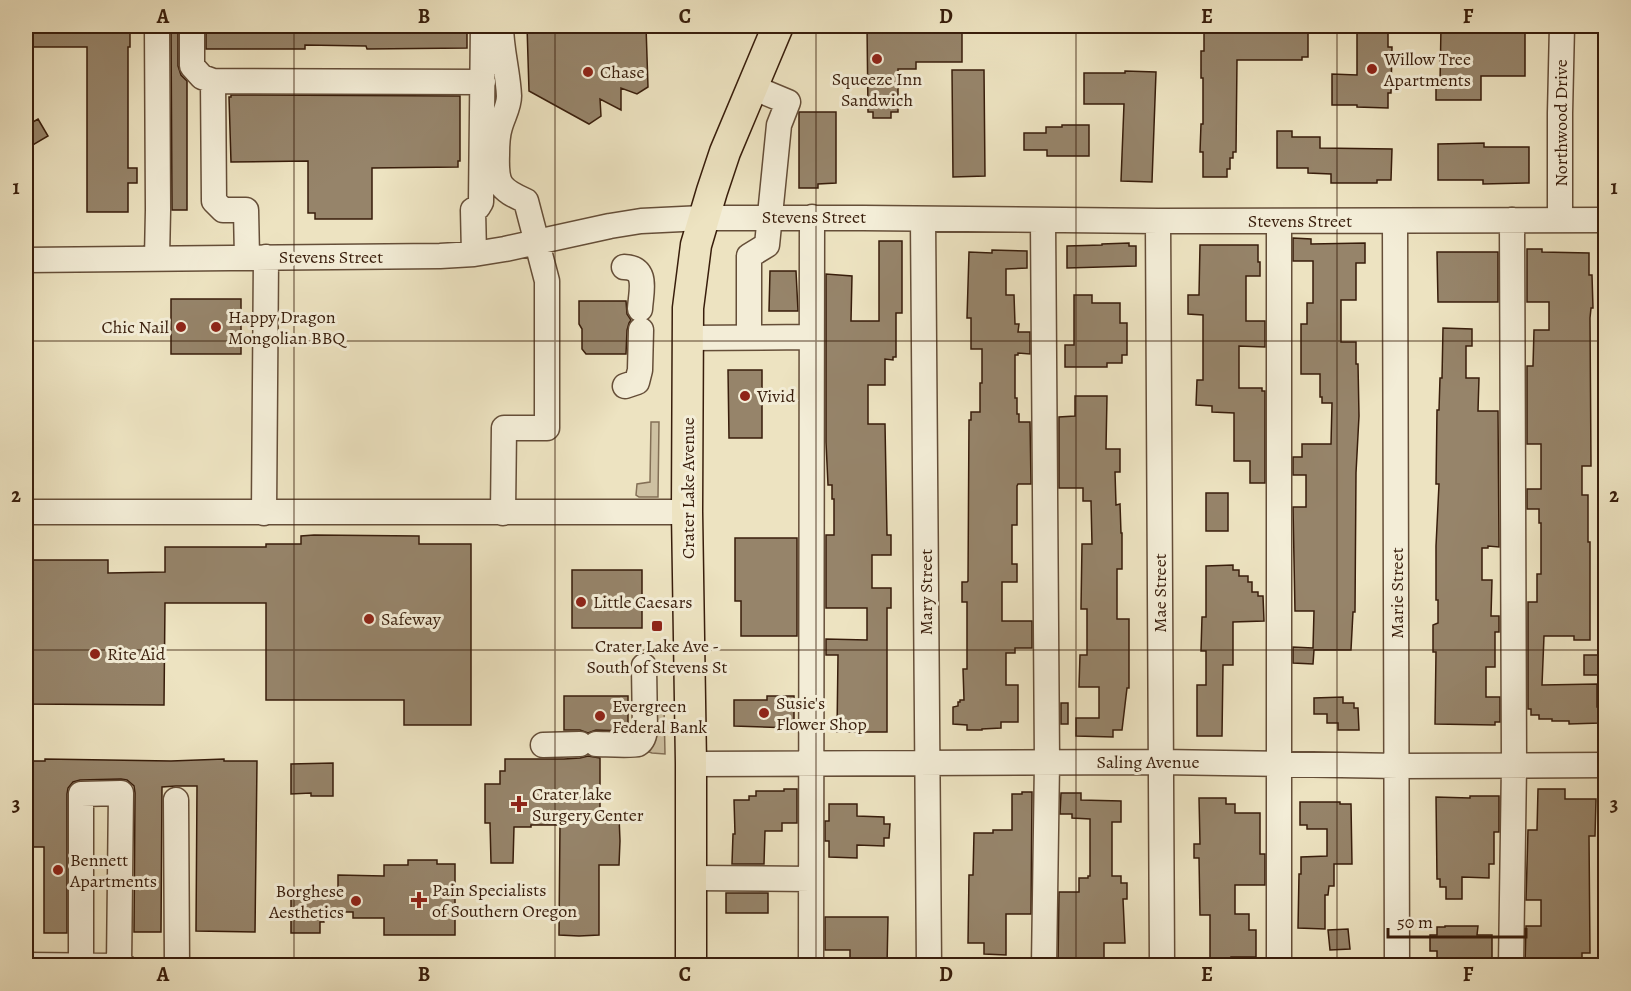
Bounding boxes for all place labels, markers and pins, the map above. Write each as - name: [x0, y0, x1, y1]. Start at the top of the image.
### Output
- place label: Willow Tree Apartments: [1383, 47, 1471, 92]
- marker: Squeeze Inn Sandwich: [870, 52, 884, 66]
- place label: Chase: [600, 60, 645, 84]
- marker: Willow Tree Apartments: [1365, 62, 1379, 76]
- marker: Chase: [581, 65, 595, 79]
- place label: Squeeze Inn Sandwich: [832, 67, 922, 112]
- place label: Happy Dragon Mongolian BBQ: [228, 305, 347, 350]
- place label: Chic Nail: [101, 315, 170, 339]
- marker: Chic Nail: [174, 320, 188, 334]
- marker: Happy Dragon Mongolian BBQ: [209, 320, 223, 334]
- place label: Vivid: [756, 384, 795, 408]
- marker: Vivid: [738, 389, 752, 403]
- place label: Little Caesars: [593, 590, 693, 614]
- marker: Little Caesars: [574, 595, 588, 609]
- place label: Safeway: [381, 607, 442, 631]
- marker: Safeway: [362, 612, 376, 626]
- marker: Crater Lake Ave - South of Stevens St: [650, 619, 664, 633]
- place label: Crater Lake Ave - South of Stevens St: [587, 634, 728, 679]
- place label: Rite Aid: [107, 642, 166, 666]
- marker: Rite Aid: [88, 647, 102, 661]
- place label: Susie's Flower Shop: [776, 691, 867, 736]
- place label: Evergreen Federal Bank: [612, 694, 707, 739]
- marker: Susie's Flower Shop: [757, 706, 771, 720]
- marker: Evergreen Federal Bank: [593, 709, 607, 723]
- place label: Crater lake Surgery Center: [532, 782, 644, 827]
- marker: Crater lake Surgery Center: [510, 795, 528, 813]
- place label: Bennett Apartments: [69, 848, 157, 893]
- marker: Bennett Apartments: [51, 863, 65, 877]
- place label: Pain Specialists of Southern Oregon: [432, 878, 577, 923]
- place label: Borghese Aesthetics: [268, 879, 344, 924]
- marker: Pain Specialists of Southern Oregon: [410, 891, 428, 909]
- marker: Borghese Aesthetics: [349, 894, 363, 908]

